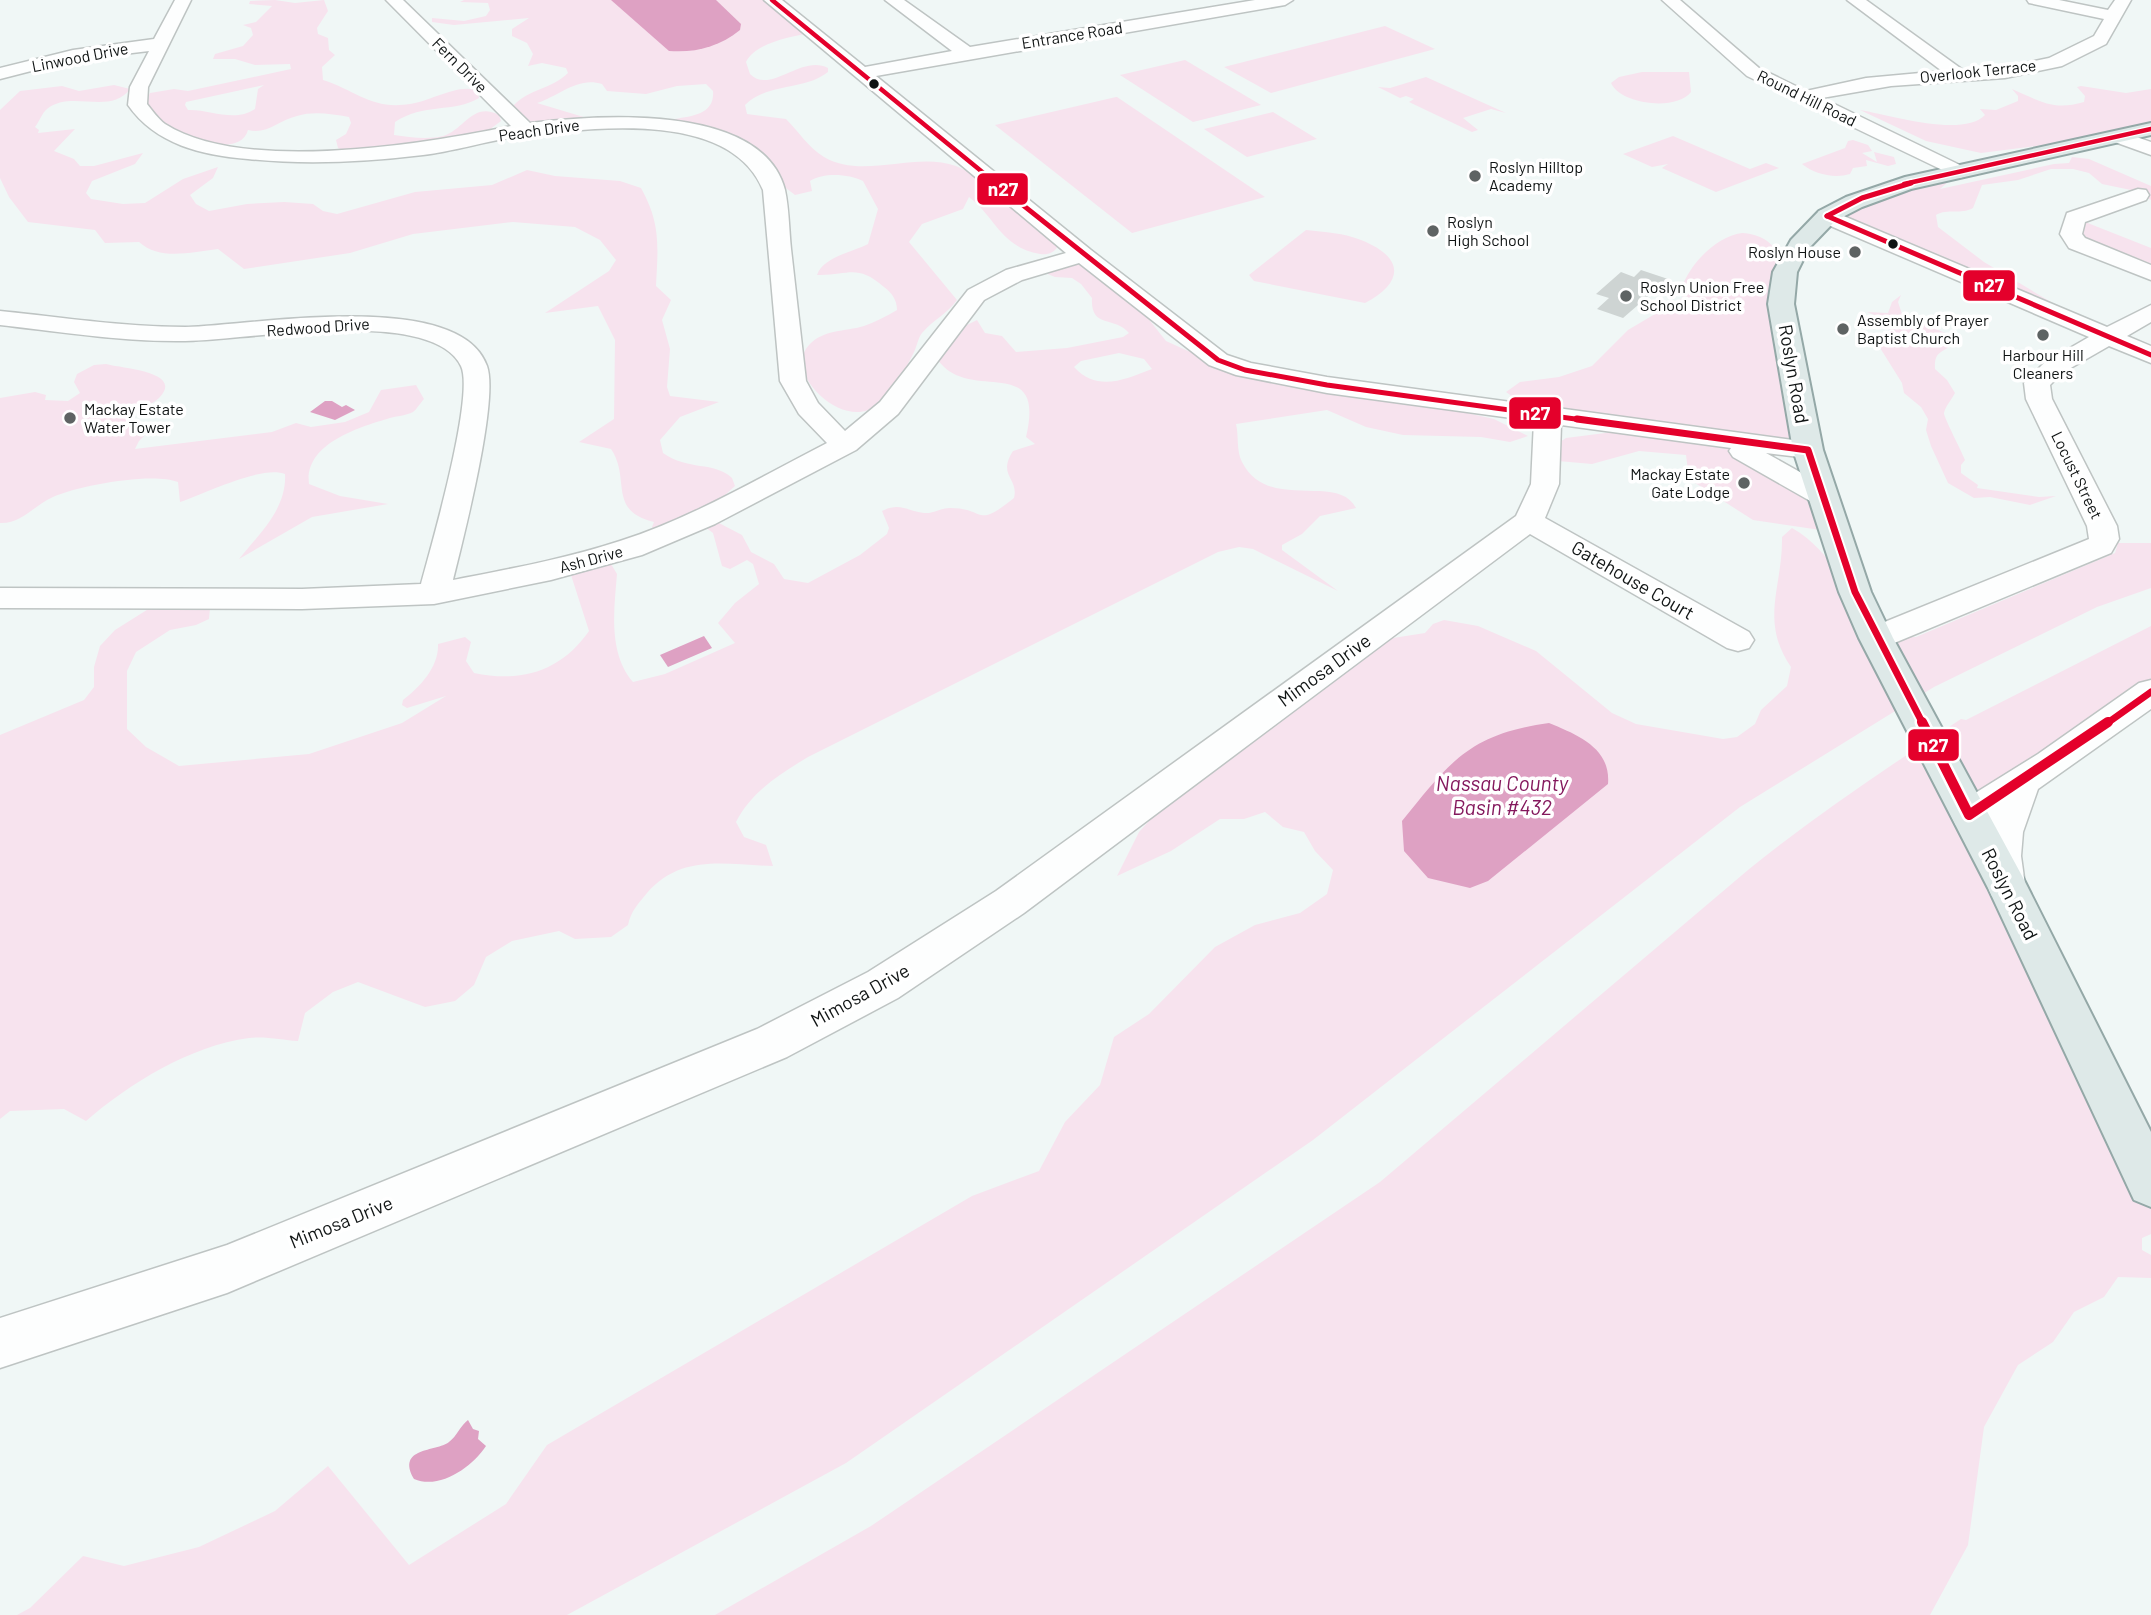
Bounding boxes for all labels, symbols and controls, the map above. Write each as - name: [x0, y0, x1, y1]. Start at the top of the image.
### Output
- street label: Entrance Road: [1020, 17, 1124, 52]
- street label: Fern Drive: [429, 33, 492, 96]
- street label: Linwood Drive: [30, 38, 130, 75]
- street label: Overlook Terrace: [1919, 55, 2037, 86]
- street label: Round Hill Road: [1755, 65, 1860, 130]
- unlabelled marker: [867, 77, 881, 91]
- street label: Peach Drive: [497, 114, 581, 145]
- place label: Roslyn Hilltop Academy: [1489, 157, 1583, 194]
- marker: Roslyn Hilltop Academy: [1467, 168, 1483, 184]
- line badge: n27: [976, 172, 1029, 206]
- text: n27: [988, 177, 1019, 200]
- place label: Roslyn High School: [1447, 212, 1529, 249]
- marker: Roslyn High School: [1425, 223, 1441, 239]
- unlabelled marker: [1886, 237, 1900, 251]
- place label: Roslyn House: [1748, 242, 1841, 261]
- marker: Roslyn House: [1847, 244, 1863, 260]
- line badge: n27: [1962, 269, 2016, 302]
- text: n27: [1974, 273, 2005, 296]
- place label: Roslyn Union Free School District: [1640, 277, 1764, 314]
- marker: Roslyn Union Free School District: [1618, 288, 1634, 304]
- place label: Assembly of Prayer Baptist Church: [1857, 310, 1989, 347]
- street label: Redwood Drive: [266, 313, 370, 340]
- marker: Assembly of Prayer Baptist Church: [1835, 321, 1851, 337]
- street label: Roslyn Road: [1774, 323, 1815, 425]
- marker: Harbour Hill Cleaners: [2035, 327, 2051, 343]
- place label: Harbour Hill Cleaners: [2002, 345, 2084, 382]
- line badge: n27: [1508, 396, 1562, 430]
- place label: Mackay Estate Water Tower: [84, 399, 184, 436]
- text: n27: [1520, 401, 1551, 424]
- marker: Mackay Estate Water Tower: [62, 410, 78, 426]
- street label: Locust Street: [2048, 428, 2107, 522]
- place label: Mackay Estate Gate Lodge: [1630, 464, 1730, 501]
- marker: Mackay Estate Gate Lodge: [1736, 475, 1752, 491]
- street label: Gatehouse Court: [1568, 535, 1699, 624]
- street label: Ash Drive: [557, 541, 625, 576]
- street label: Mimosa Drive: [1273, 628, 1375, 711]
- line badge: n27: [1907, 728, 1960, 762]
- text: n27: [1918, 733, 1949, 756]
- water label: Nassau County Basin #432: [1436, 770, 1569, 819]
- street label: Roslyn Road: [1977, 844, 2043, 944]
- street label: Mimosa Drive: [806, 958, 913, 1031]
- street label: Mimosa Drive: [286, 1190, 396, 1253]

